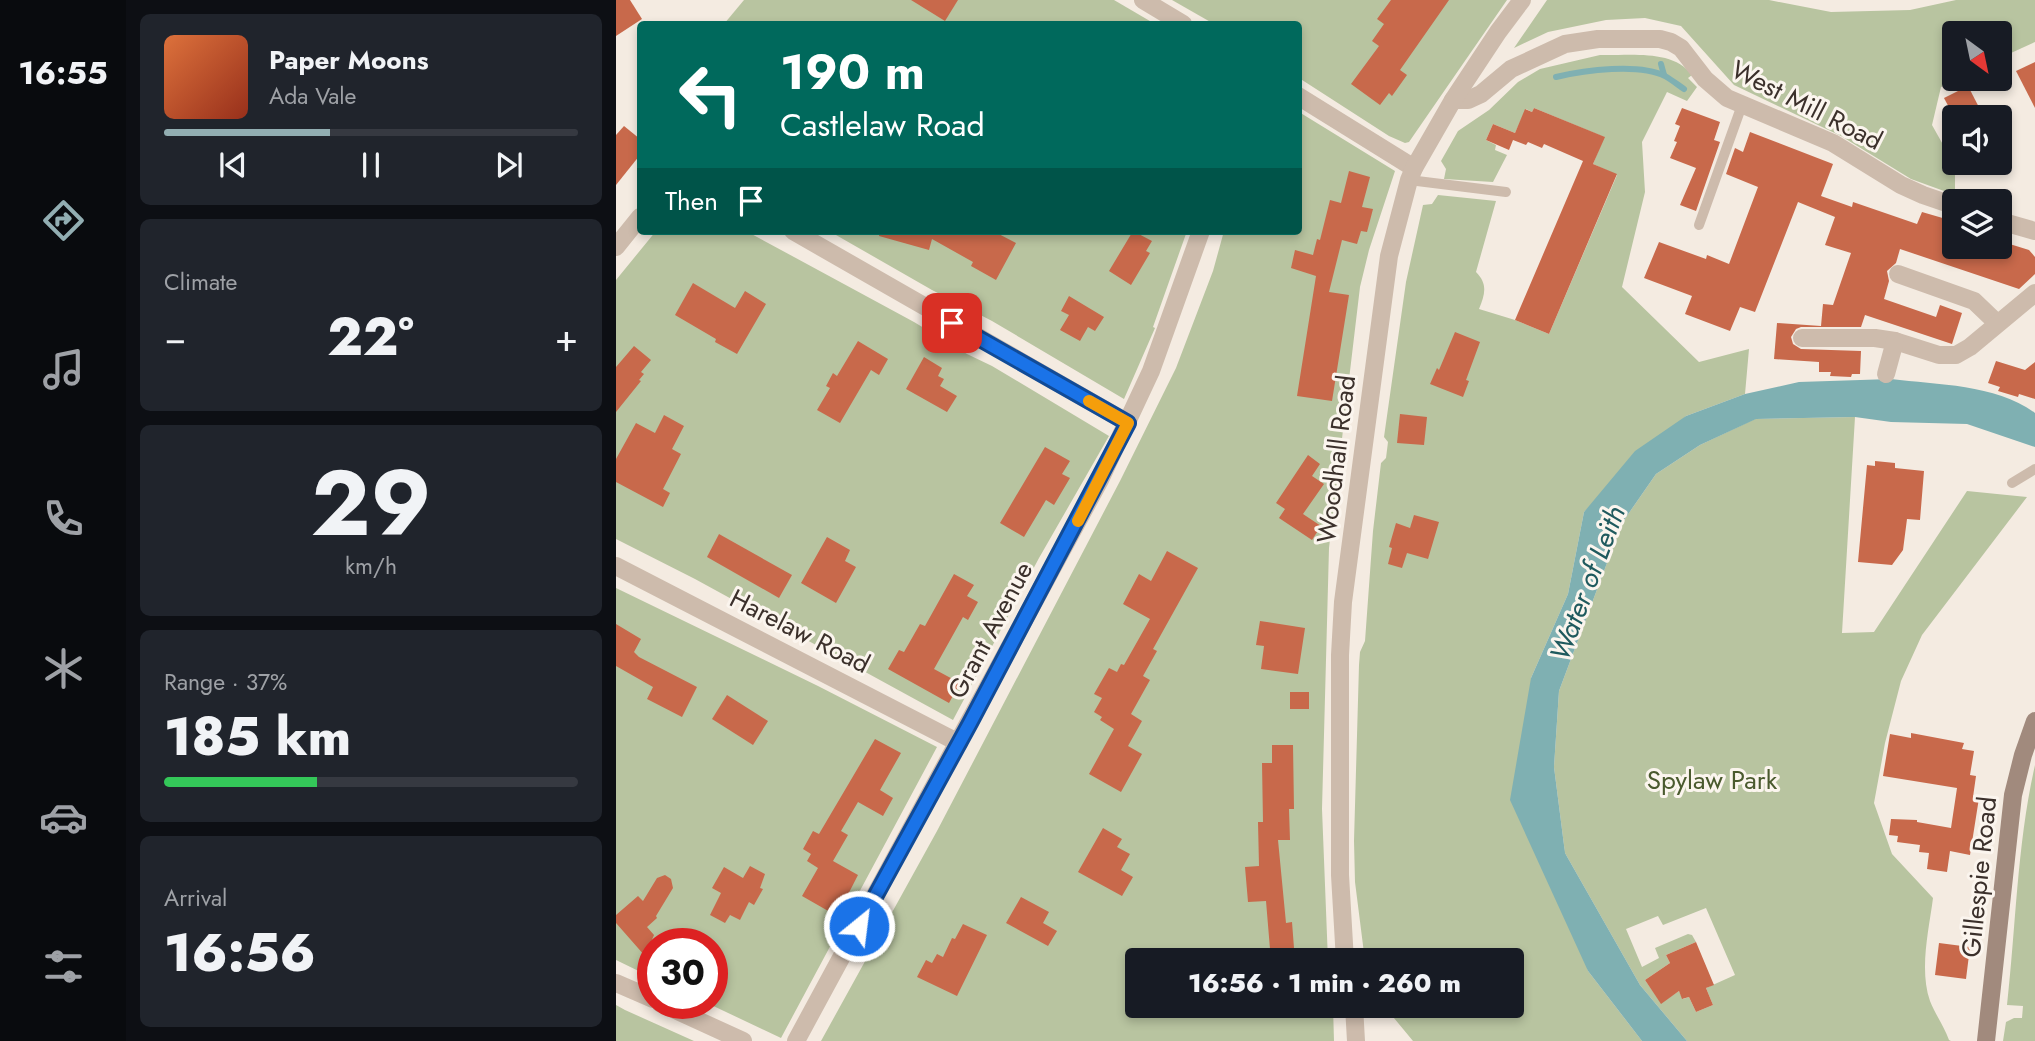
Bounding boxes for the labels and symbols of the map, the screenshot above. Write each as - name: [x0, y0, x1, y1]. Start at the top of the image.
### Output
- north arrow: [1942, 21, 2012, 91]
- street label: West Mill Road: [1725, 51, 1889, 159]
- pin: [922, 293, 982, 353]
- street label: Woodhall Road: [1307, 373, 1365, 545]
- water label: Water of Leith: [1539, 500, 1636, 667]
- street label: Grant Avenue: [938, 555, 1042, 705]
- street label: Harelaw Road: [723, 579, 877, 683]
- park label: Spylaw Park: [1647, 761, 1778, 799]
- street label: Gillespie Road: [1952, 795, 2006, 959]
- position arrow: [822, 889, 896, 963]
- speed limit sign: 30: [637, 928, 728, 1019]

